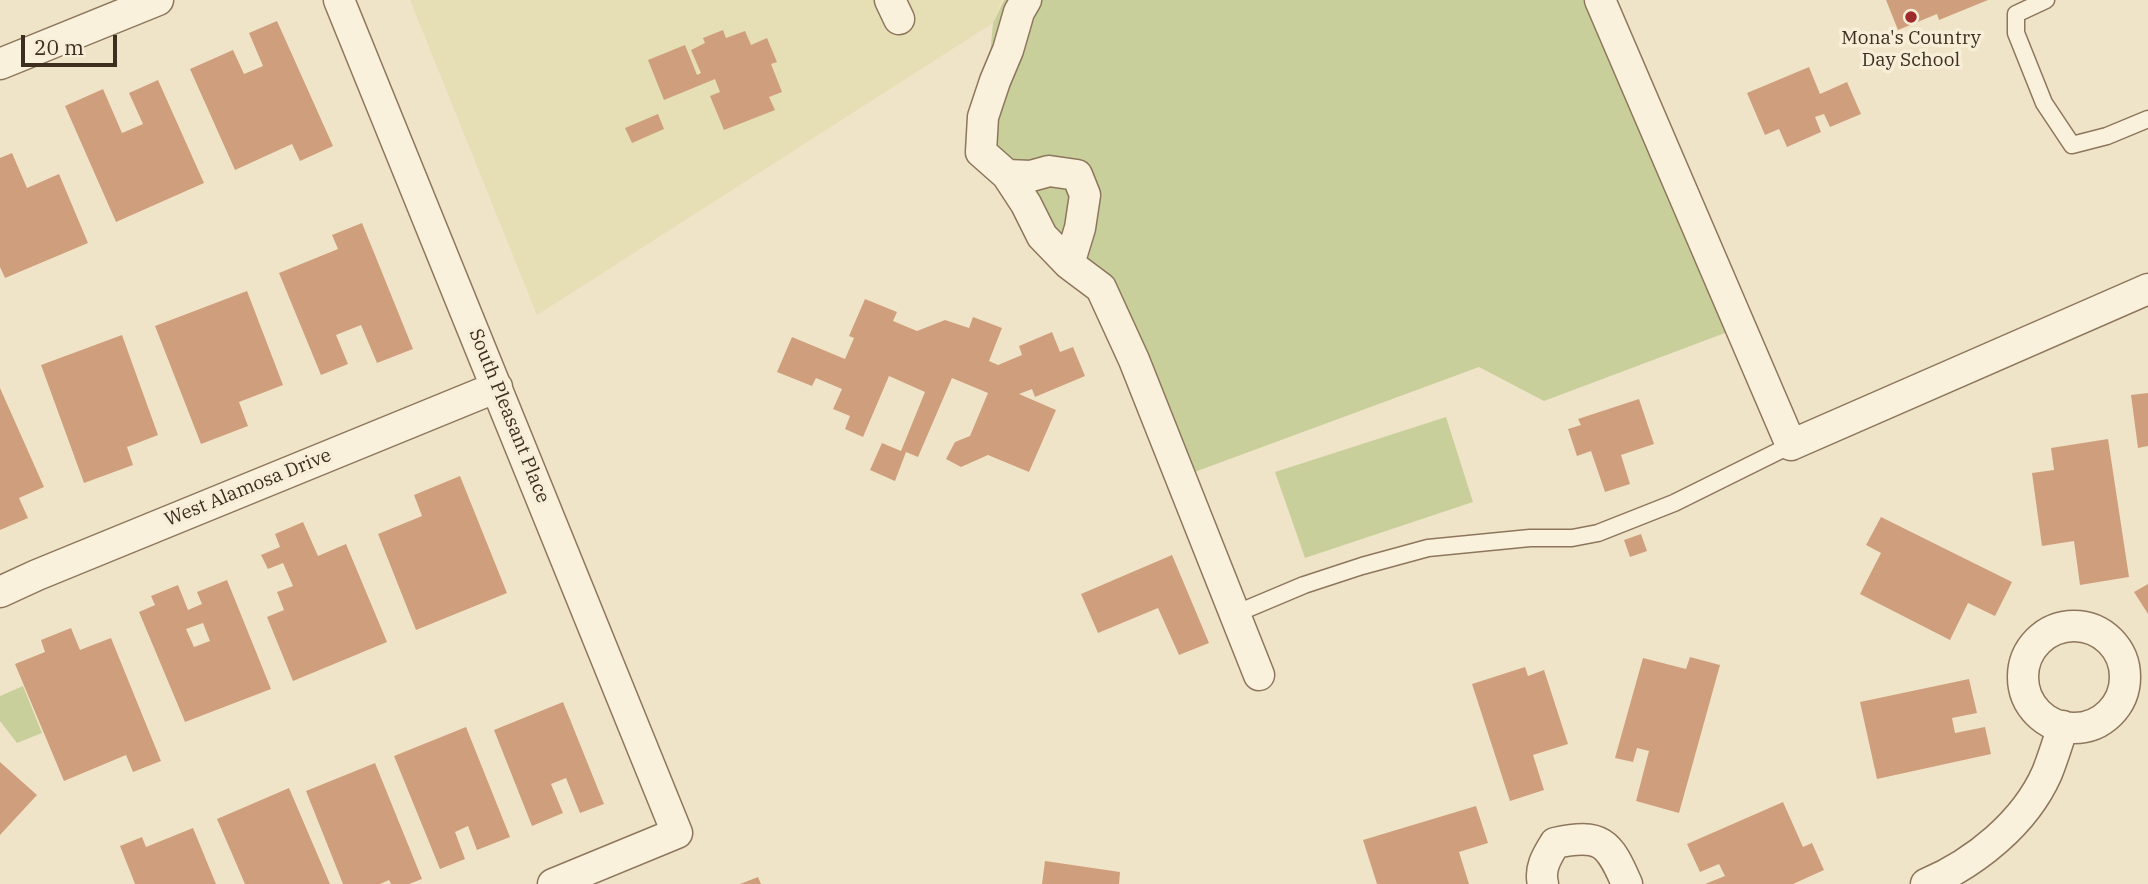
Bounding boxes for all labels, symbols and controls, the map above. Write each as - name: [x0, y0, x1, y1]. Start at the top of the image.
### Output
- marker: Mona's Country Day School: [1903, 9, 1919, 25]
- scale bar: [24, 21, 121, 65]
- place label: Mona's Country Day School: [1841, 28, 1981, 72]
- text: 20 m: [34, 33, 84, 61]
- street label: South Pleasant Place: [464, 326, 554, 506]
- street label: West Alamosa Drive: [161, 444, 335, 532]

